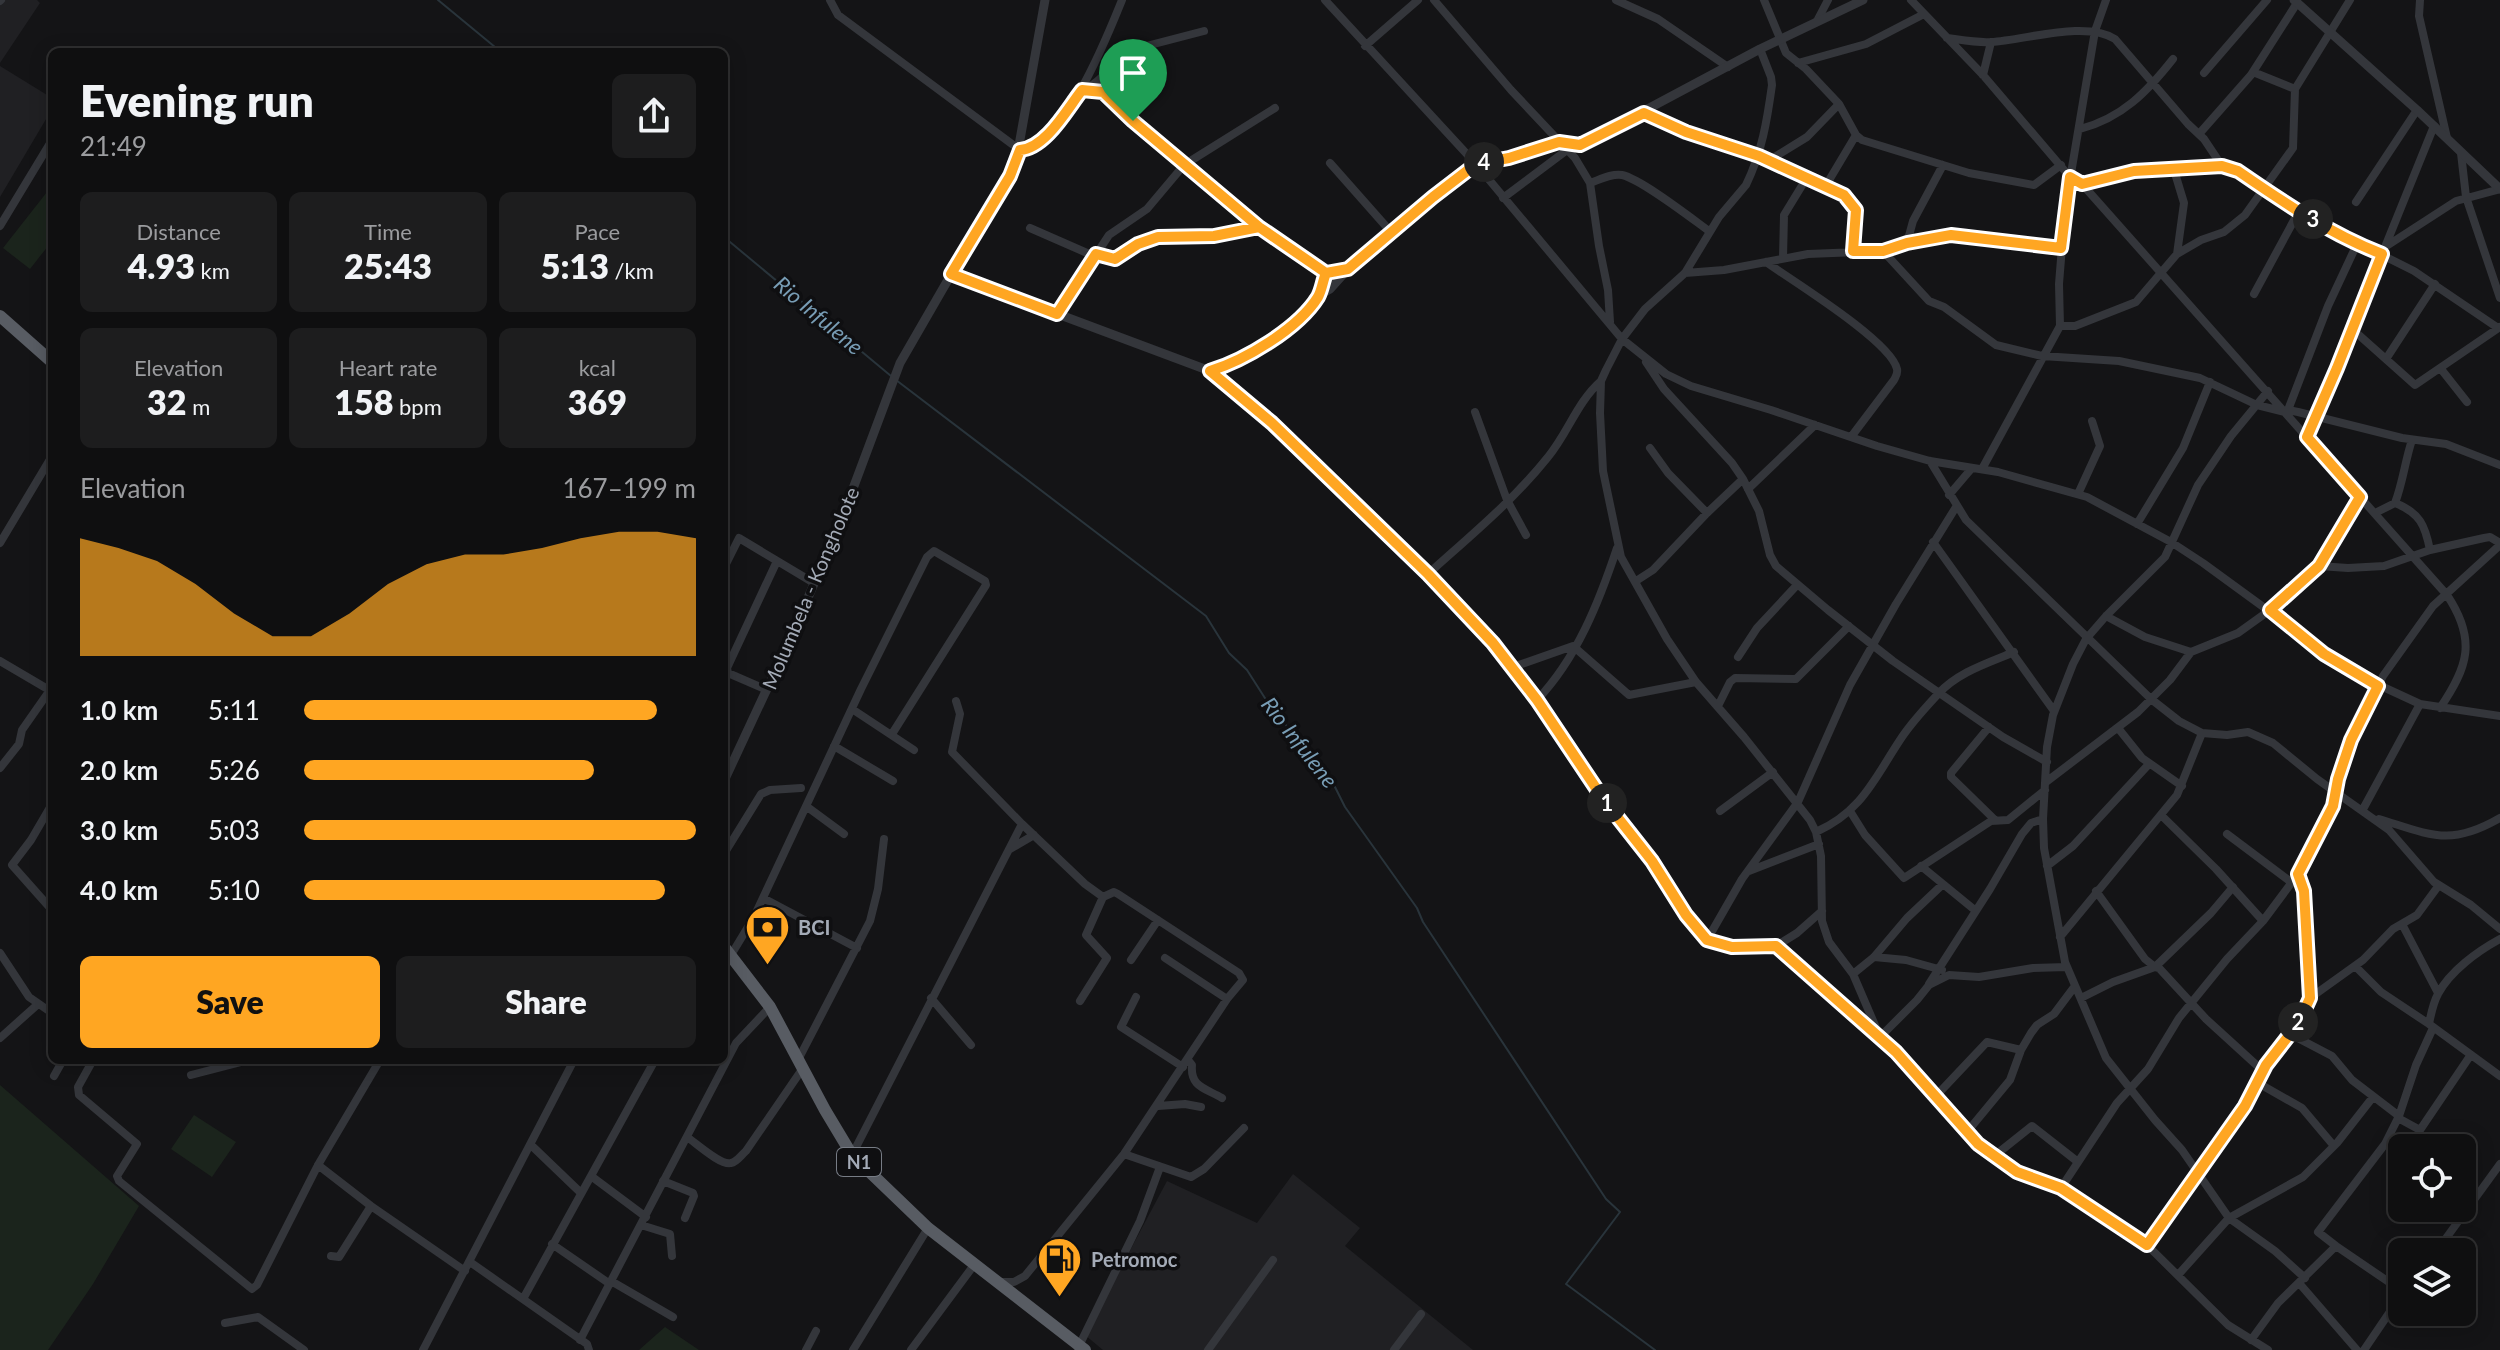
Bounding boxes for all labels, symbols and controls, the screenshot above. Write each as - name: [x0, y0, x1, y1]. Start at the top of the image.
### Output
- pin: [1099, 39, 1167, 121]
- icon: arrive: [1111, 51, 1155, 95]
- text: Evening run: [80, 74, 314, 126]
- button: share: [612, 74, 696, 158]
- text: 21:49: [80, 130, 147, 162]
- pin: 4: [1464, 142, 1504, 182]
- text: 4: [1478, 148, 1490, 175]
- pin: 3: [2293, 199, 2333, 239]
- text: 3: [2307, 205, 2319, 232]
- text: Distance: [136, 218, 221, 245]
- text: Time: [364, 218, 412, 245]
- text: Pace: [574, 218, 620, 245]
- text: 4.93: [128, 245, 195, 286]
- text: 25:43: [344, 245, 432, 286]
- text: 5:13: [541, 245, 609, 286]
- text: km: [195, 257, 230, 284]
- text: /km: [609, 257, 654, 284]
- water label: Rio Infulene: [769, 270, 869, 360]
- text: Elevation: [134, 354, 223, 381]
- text: Heart rate: [339, 354, 437, 381]
- text: kcal: [579, 354, 616, 381]
- text: 32: [147, 381, 187, 422]
- text: 158: [334, 381, 393, 422]
- text: 369: [568, 381, 627, 422]
- text: m: [187, 393, 210, 420]
- text: bpm: [393, 393, 442, 420]
- text: Elevation: [80, 472, 186, 504]
- text: 167–199 m: [562, 472, 696, 504]
- street label: Molumbela - Kongholote: [756, 483, 864, 693]
- water label: Rio Infulene: [1256, 691, 1344, 793]
- text: 1.0 km: [80, 694, 158, 726]
- text: 5:11: [208, 694, 260, 726]
- text: 2.0 km: [80, 754, 158, 786]
- text: 5:26: [208, 754, 260, 786]
- pin: 1: [1587, 783, 1627, 823]
- text: 1: [1601, 789, 1613, 816]
- text: 3.0 km: [80, 814, 158, 846]
- text: 5:03: [208, 814, 260, 846]
- text: 4.0 km: [80, 874, 158, 906]
- text: 5:10: [208, 874, 260, 906]
- bank icon: BCI: [743, 903, 791, 966]
- place label: BCI: [798, 915, 830, 939]
- button: Save: [80, 956, 380, 1048]
- button: Share: [396, 956, 696, 1048]
- pin: 2: [2278, 1002, 2318, 1042]
- text: 2: [2292, 1008, 2304, 1035]
- map controls: [2388, 1134, 2476, 1326]
- button: locate: [2388, 1134, 2476, 1222]
- road number: N1: [837, 1148, 881, 1176]
- fuel station icon: Petromoc: [1036, 1235, 1084, 1298]
- button: layers: [2388, 1238, 2476, 1326]
- place label: Petromoc: [1091, 1247, 1178, 1271]

